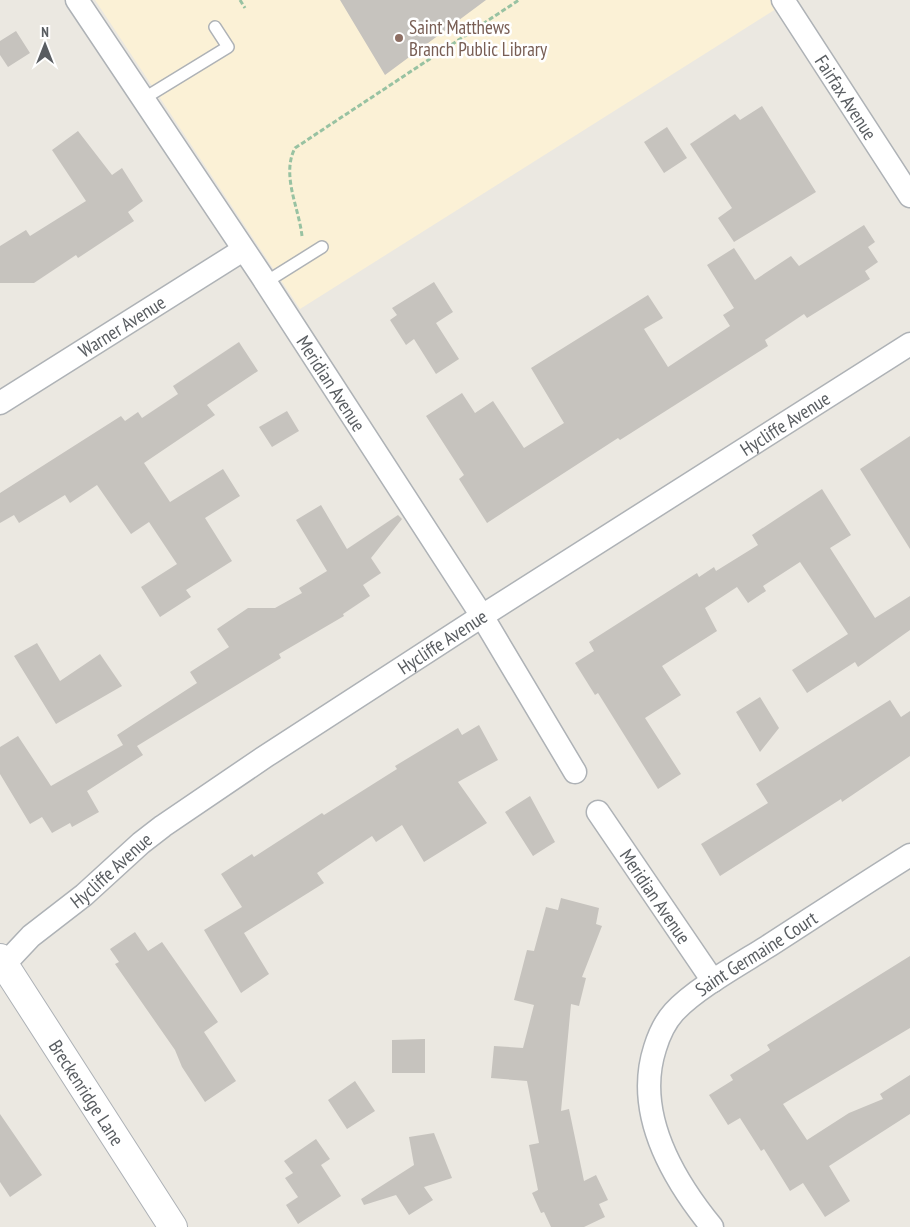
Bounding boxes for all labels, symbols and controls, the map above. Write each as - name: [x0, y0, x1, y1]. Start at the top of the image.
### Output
- place label: Saint Matthews Branch Public Library: [409, 15, 548, 61]
- north arrow: [20, 20, 70, 70]
- text: N: [41, 23, 49, 41]
- marker: Saint Matthews Branch Public Library: [393, 32, 405, 44]
- street label: Fairfax Avenue: [810, 50, 882, 144]
- street label: Warner Avenue: [74, 290, 170, 363]
- street label: Meridian Avenue: [291, 331, 371, 436]
- street label: Hycliffe Avenue: [735, 386, 834, 461]
- street label: Hycliffe Avenue: [393, 604, 492, 679]
- street label: Hycliffe Avenue: [65, 827, 157, 913]
- street label: Meridian Avenue: [615, 844, 696, 948]
- street label: Saint Germaine Court: [690, 905, 822, 1001]
- street label: Breckenridge Lane: [44, 1035, 129, 1150]

